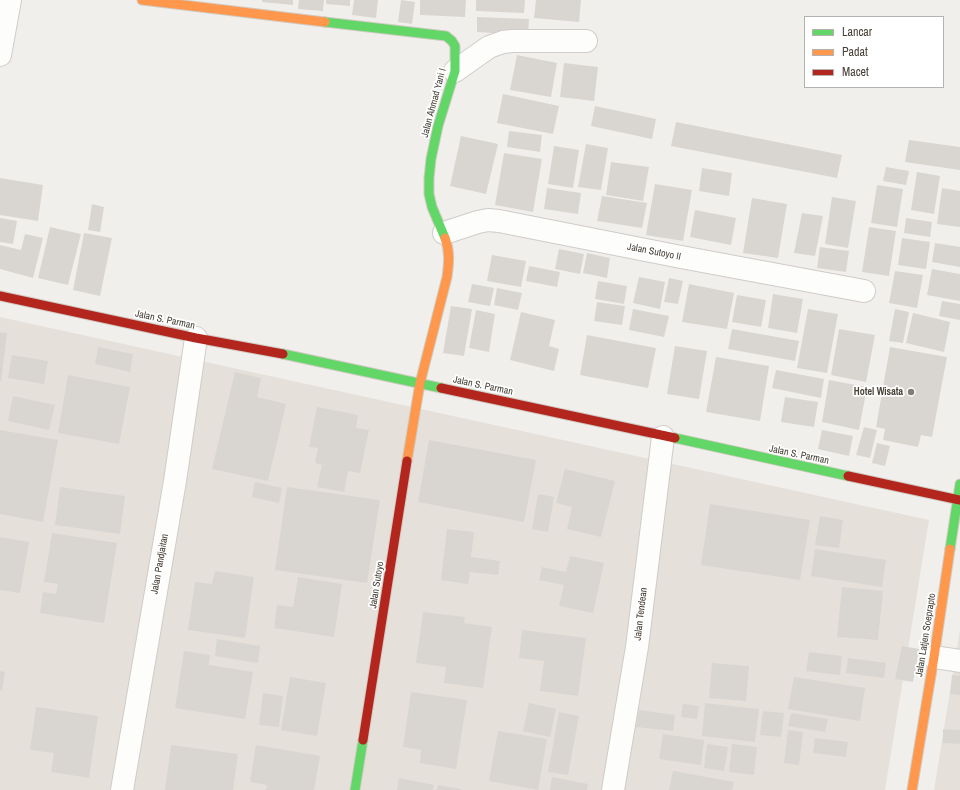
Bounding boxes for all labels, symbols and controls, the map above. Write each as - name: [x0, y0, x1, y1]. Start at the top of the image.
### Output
- legend: [804, 16, 944, 88]
- text: Lancar: [842, 24, 872, 40]
- text: Padat: [842, 44, 868, 60]
- text: Macet: [842, 64, 869, 80]
- street label: Jalan Ahmad Yani I: [419, 67, 449, 139]
- street label: Jalan Sutoyo II: [626, 241, 682, 263]
- street label: Jalan S. Parman: [134, 308, 196, 332]
- street label: Jalan S. Parman: [452, 374, 514, 398]
- place label: Hotel Wisata: [854, 386, 903, 398]
- marker: Hotel Wisata: [906, 387, 916, 397]
- street label: Jalan S. Parman: [768, 443, 830, 467]
- street label: Jalan Pandjaitan: [149, 533, 171, 595]
- street label: Jalan Sutoyo: [367, 561, 387, 609]
- street label: Jalan Tendean: [632, 587, 650, 641]
- street label: Jalan Latjen Soeprapto: [913, 592, 939, 678]

